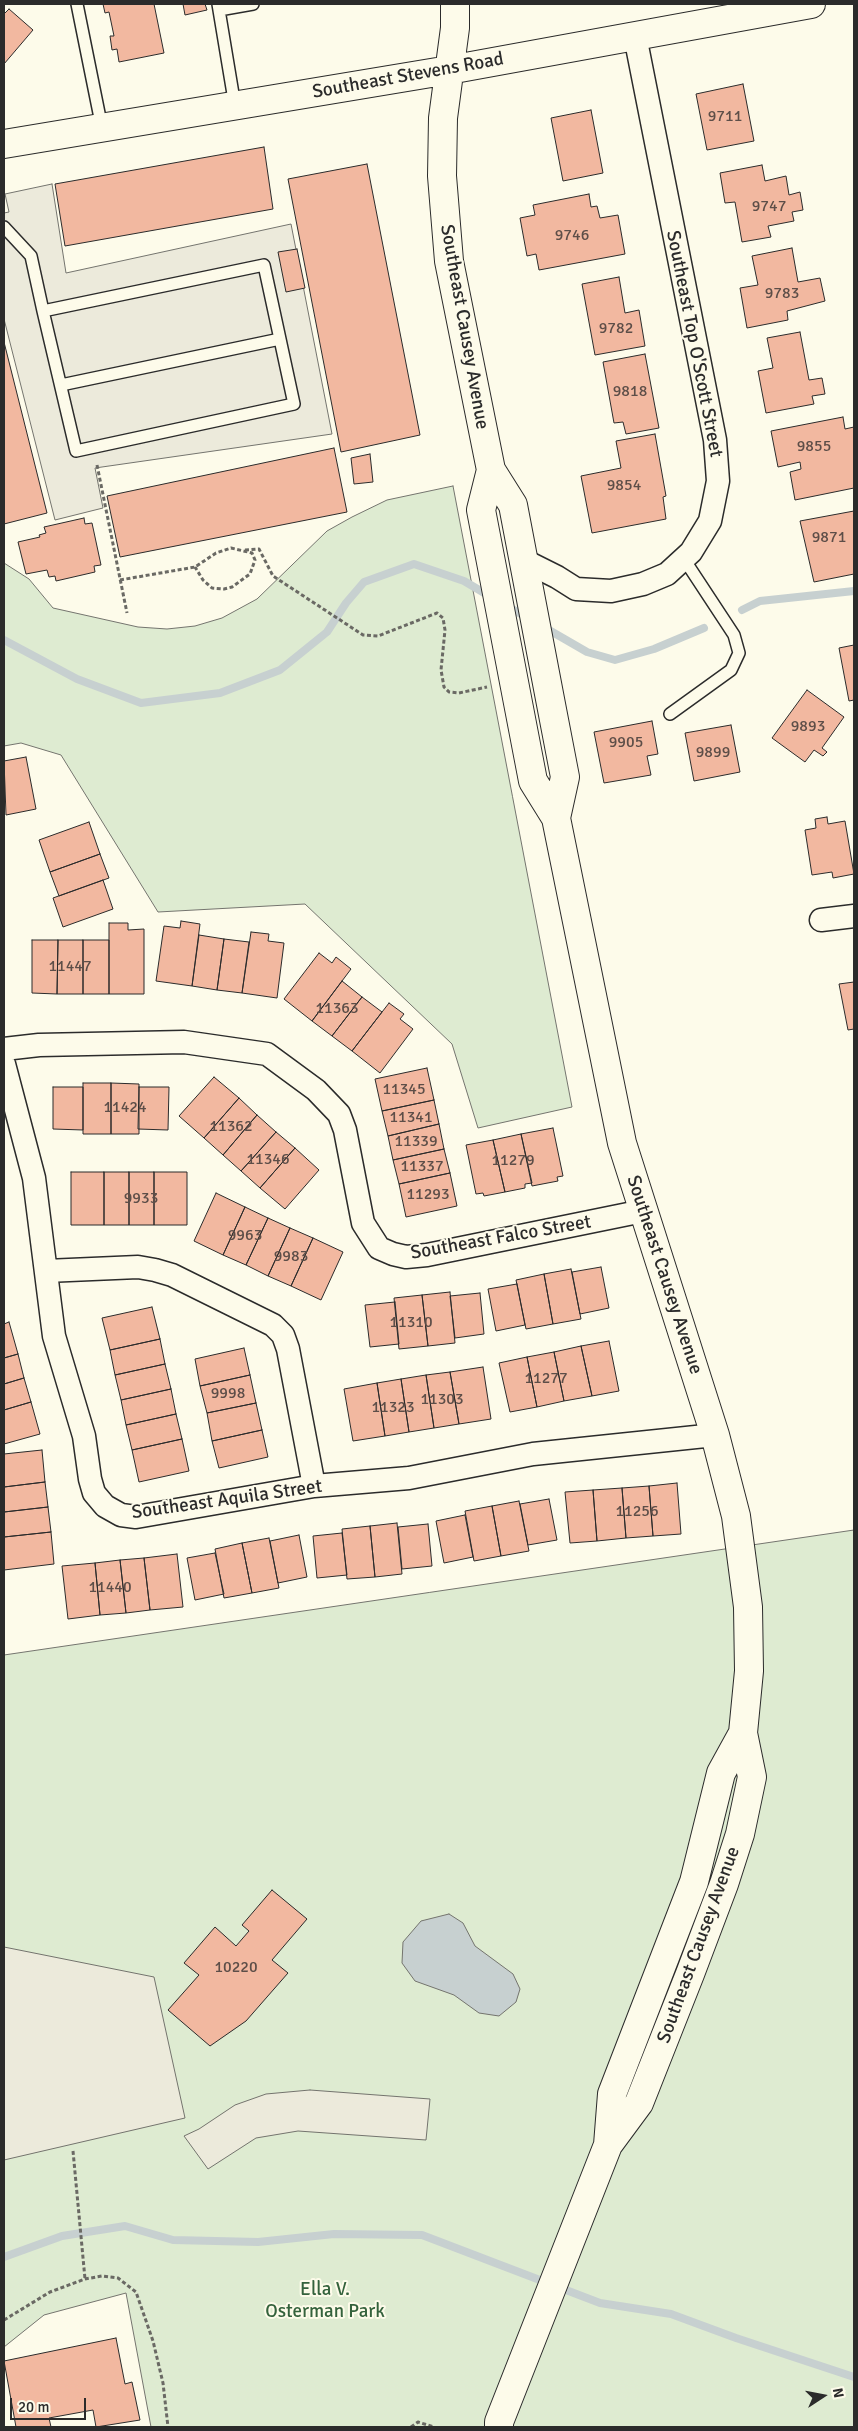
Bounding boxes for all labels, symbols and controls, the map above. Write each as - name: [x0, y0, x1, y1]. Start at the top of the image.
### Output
- street label: Southeast Stevens Road: [311, 48, 505, 104]
- house number: 9711: [708, 107, 742, 127]
- house number: 9747: [752, 197, 786, 217]
- street label: Southeast Causey Avenue: [435, 223, 493, 431]
- house number: 9746: [555, 226, 589, 246]
- street label: Southeast Top O'Scott Street: [661, 229, 727, 459]
- house number: 9783: [765, 284, 799, 304]
- house number: 9782: [599, 319, 633, 339]
- house number: 9818: [613, 382, 647, 402]
- house number: 9855: [797, 437, 831, 457]
- house number: 9854: [607, 476, 641, 496]
- house number: 9871: [812, 528, 846, 548]
- house number: 9893: [791, 717, 825, 737]
- house number: 9905: [609, 733, 643, 753]
- house number: 9899: [696, 743, 730, 763]
- house number: 11447: [48, 957, 92, 977]
- house number: 11363: [315, 999, 359, 1019]
- house number: 11345: [382, 1080, 426, 1100]
- house number: 11424: [103, 1098, 147, 1118]
- house number: 11341: [389, 1108, 433, 1128]
- house number: 11362: [209, 1117, 253, 1137]
- house number: 11339: [394, 1132, 438, 1152]
- house number: 11346: [246, 1150, 290, 1170]
- house number: 11279: [491, 1151, 535, 1171]
- house number: 11337: [400, 1157, 444, 1177]
- street label: Southeast Causey Avenue: [621, 1173, 707, 1377]
- house number: 11293: [406, 1185, 450, 1205]
- house number: 9933: [124, 1189, 158, 1209]
- street label: Southeast Falco Street: [409, 1211, 593, 1265]
- house number: 9963: [228, 1226, 262, 1246]
- house number: 9983: [274, 1247, 308, 1267]
- house number: 11310: [389, 1313, 433, 1333]
- house number: 11277: [524, 1369, 568, 1389]
- house number: 9998: [211, 1384, 245, 1404]
- house number: 11303: [420, 1390, 464, 1410]
- house number: 11323: [371, 1398, 415, 1418]
- street label: Southeast Aquila Street: [130, 1475, 324, 1525]
- house number: 11256: [615, 1502, 659, 1522]
- house number: 11440: [88, 1578, 132, 1598]
- street label: Southeast Causey Avenue: [653, 1844, 745, 2046]
- house number: 10220: [214, 1958, 258, 1978]
- park label: Ella V. Osterman Park: [265, 2279, 385, 2323]
- north arrow: [798, 2371, 848, 2421]
- text: N: [829, 2387, 847, 2399]
- scale bar: [12, 2388, 89, 2420]
- text: 20 m: [18, 2398, 49, 2416]

